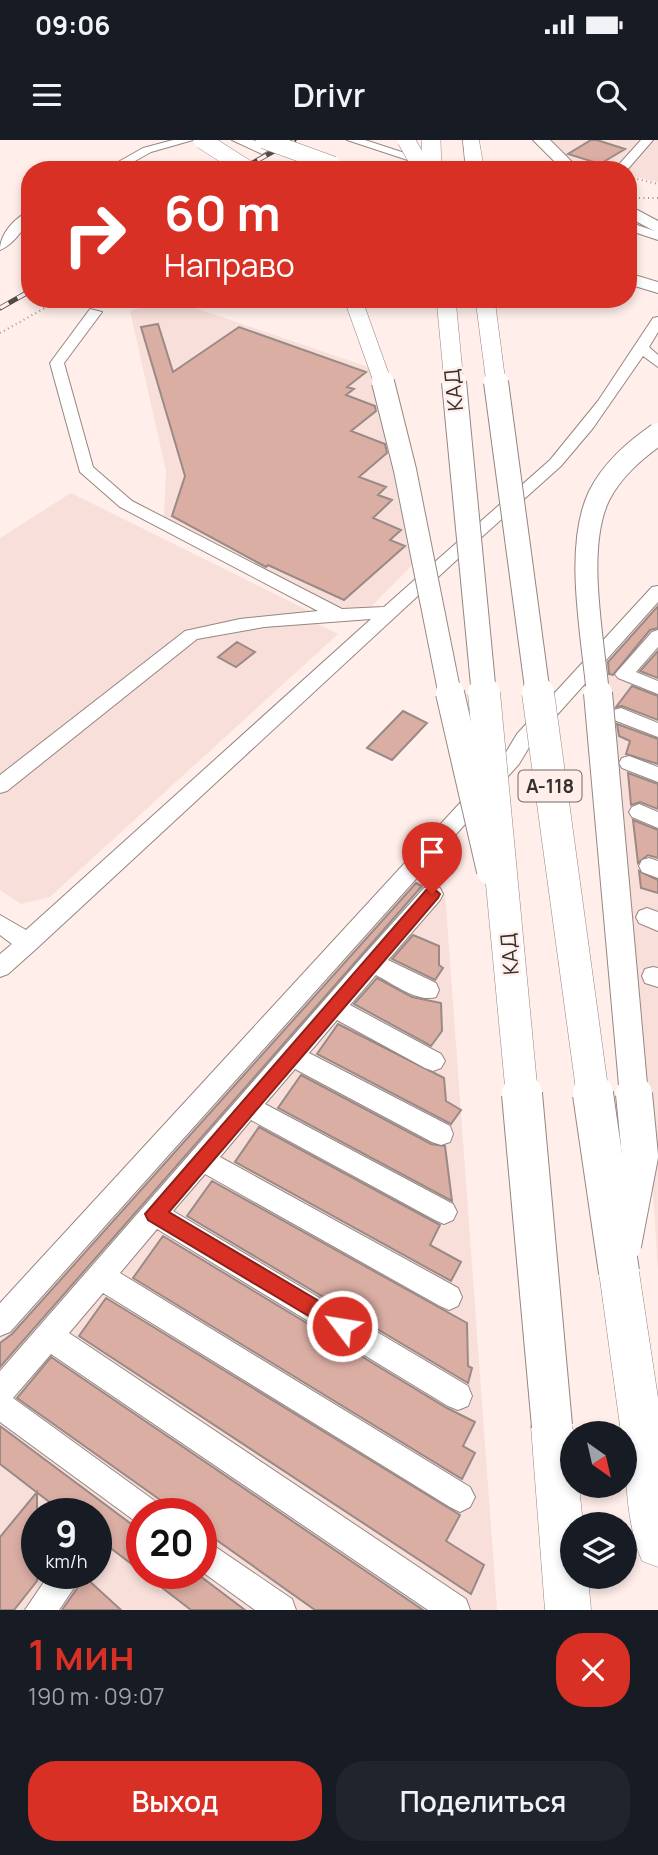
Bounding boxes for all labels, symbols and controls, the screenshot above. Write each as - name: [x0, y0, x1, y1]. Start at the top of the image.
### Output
- text: 09:06: [35, 7, 110, 43]
- text: Drivr: [293, 73, 365, 117]
- icon: menu: [28, 76, 66, 114]
- icon: search: [592, 76, 630, 114]
- text: 60 m: [164, 179, 281, 246]
- icon: right: [49, 189, 140, 280]
- text: Направо: [164, 243, 295, 287]
- street label: КАД: [437, 368, 469, 412]
- road number: А-118: [518, 771, 582, 802]
- pin: [402, 822, 462, 894]
- icon: arrive: [413, 833, 451, 871]
- street label: КАД: [493, 932, 525, 976]
- position arrow: [305, 1289, 379, 1363]
- north arrow: [560, 1421, 637, 1498]
- map controls: [560, 1421, 637, 1589]
- speed limit sign: 20: [126, 1498, 217, 1589]
- text: 9: [56, 1510, 77, 1558]
- button: layers: [560, 1512, 637, 1589]
- text: km/h: [46, 1549, 87, 1573]
- text: 1 мин: [28, 1625, 135, 1683]
- button: close: [556, 1633, 630, 1707]
- text: 190 m · 09:07: [28, 1680, 165, 1712]
- button: Выход: [28, 1761, 322, 1841]
- button: Поделиться: [336, 1761, 630, 1841]

